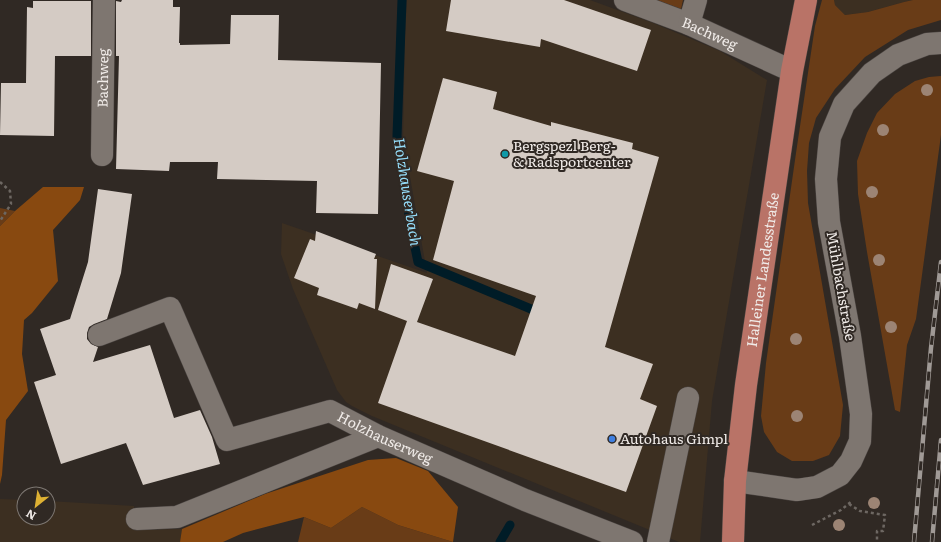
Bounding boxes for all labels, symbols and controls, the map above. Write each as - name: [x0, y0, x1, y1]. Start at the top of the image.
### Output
- street label: Bachweg: [679, 11, 741, 54]
- street label: Bachweg: [92, 48, 112, 108]
- place label: Bergspezl Berg- & Radsportcenter: [513, 135, 631, 171]
- water label: Holzhauserbach: [389, 136, 428, 248]
- marker: Bergspezl Berg- & Radsportcenter: [500, 149, 510, 159]
- street label: Halleiner Landesstraße: [741, 191, 783, 348]
- street label: Mühlbachstraße: [823, 230, 861, 342]
- street label: Holzhauserweg: [334, 406, 437, 468]
- place label: Autohaus Gimpl: [620, 428, 728, 448]
- marker: Autohaus Gimpl: [607, 434, 617, 444]
- north arrow: [16, 486, 56, 526]
- text: N: [23, 506, 38, 525]

